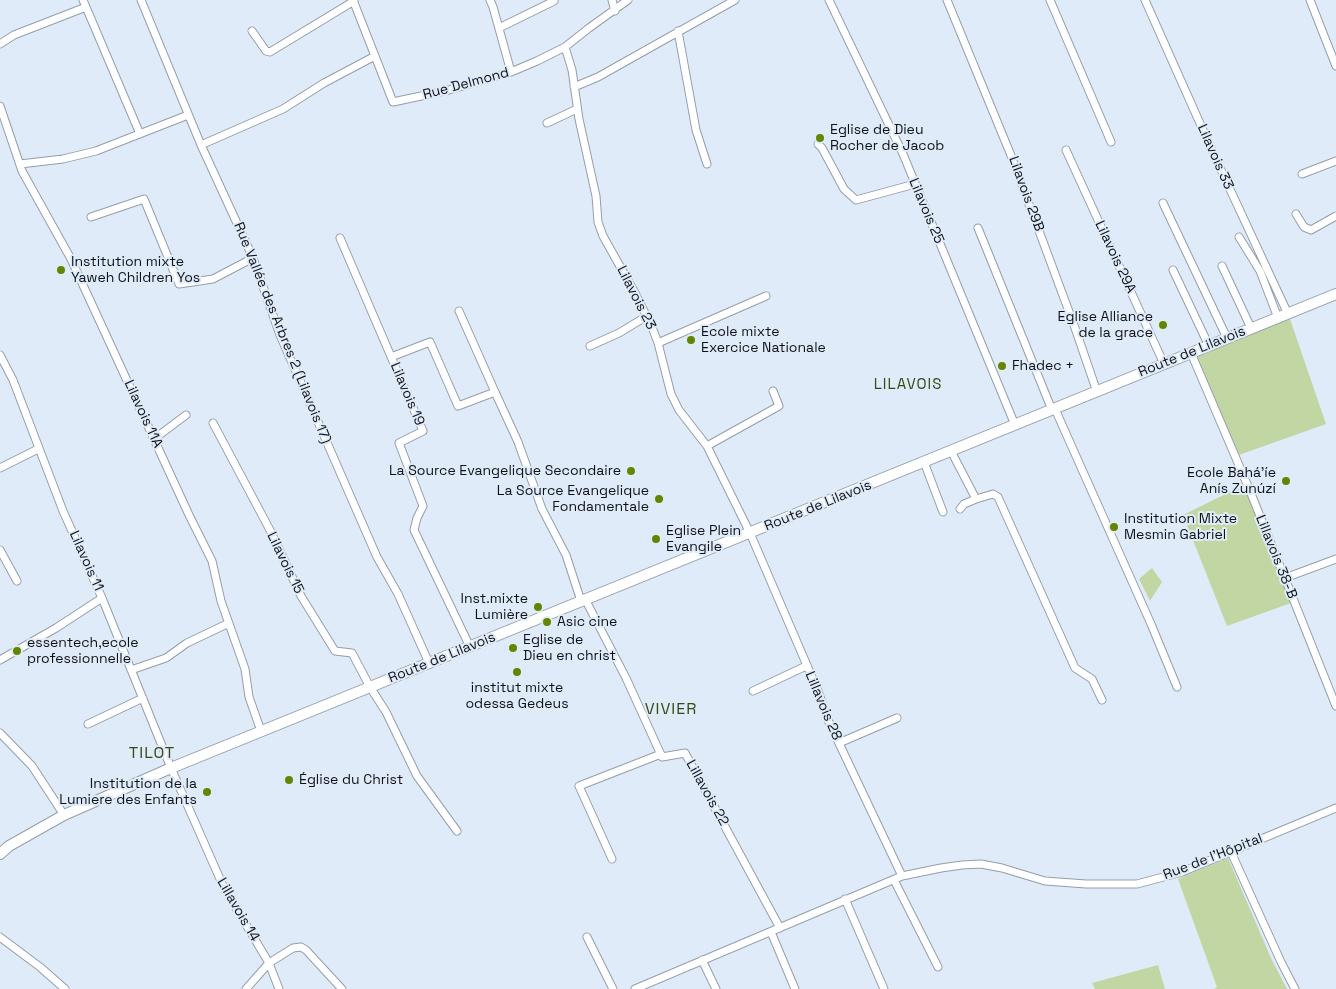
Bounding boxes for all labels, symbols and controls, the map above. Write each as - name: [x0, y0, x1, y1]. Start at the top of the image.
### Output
- street label: Rue Delmond: [421, 64, 511, 104]
- place label: Eglise de Dieu Rocher de Jacob: [830, 122, 944, 154]
- street label: Lilavois 33: [1193, 122, 1237, 192]
- marker: Eglise de Dieu Rocher de Jacob: [814, 132, 826, 144]
- street label: Lilavois 29B: [1005, 154, 1047, 234]
- street label: Lilavois 25: [905, 176, 947, 246]
- street label: Lilavois 29A: [1091, 218, 1139, 296]
- street label: Rue Vallée des Arbres 2 (Lilavois 17): [230, 220, 334, 446]
- place label: Institution mixte Yaweh Children Yos: [71, 254, 200, 286]
- street label: Lilavois 23: [613, 263, 659, 333]
- marker: Institution mixte Yaweh Children Yos: [55, 264, 67, 276]
- place label: Eglise Alliance de la grace: [1058, 309, 1153, 342]
- marker: Eglise Alliance de la grace: [1157, 319, 1169, 331]
- street label: Route de Lilavois: [1136, 323, 1248, 381]
- place label: Ecole mixte Exercice Nationale: [701, 324, 826, 357]
- marker: Ecole mixte Exercice Nationale: [685, 334, 697, 346]
- place label: Fhadec +: [1012, 358, 1074, 374]
- street label: Lilavois 19: [386, 360, 428, 428]
- marker: Fhadec +: [996, 360, 1008, 372]
- district label: LILAVOIS: [873, 376, 943, 394]
- street label: Lilavois 11A: [120, 377, 166, 451]
- place label: La Source Evangelique Secondaire: [389, 463, 621, 479]
- marker: La Source Evangelique Secondaire: [625, 465, 637, 477]
- place label: Ecole Bahá'íe Anís Zunúzí: [1187, 465, 1276, 498]
- marker: Ecole Bahá'íe Anís Zunúzí: [1280, 475, 1292, 487]
- street label: Route de Lilavois: [762, 477, 874, 535]
- place label: La Source Evangelique Fondamentale: [497, 483, 649, 516]
- marker: La Source Evangelique Fondamentale: [653, 493, 665, 505]
- place label: Institution Mixte Mesmin Gabriel: [1124, 511, 1237, 544]
- street label: Lillavois 38-B: [1252, 513, 1300, 601]
- marker: Institution Mixte Mesmin Gabriel: [1108, 521, 1120, 533]
- place label: Eglise Plein Evangile: [666, 523, 741, 556]
- street label: Lilavois 11: [65, 528, 107, 594]
- street label: Lilavois 15: [263, 529, 307, 597]
- marker: Eglise Plein Evangile: [650, 533, 662, 545]
- place label: Inst.mixte Lumière: [461, 591, 528, 624]
- marker: Inst.mixte Lumière: [532, 601, 544, 613]
- place label: Asic cine: [557, 614, 617, 630]
- marker: Asic cine: [541, 616, 553, 628]
- street label: Route de Lilavois: [386, 629, 498, 687]
- place label: Eglise de Dieu en christ: [523, 632, 616, 664]
- place label: essentech,ecole professionnelle: [27, 635, 139, 668]
- marker: Eglise de Dieu en christ: [507, 642, 519, 654]
- marker: essentech,ecole professionnelle: [11, 645, 23, 657]
- marker: institut mixte odessa Gedeus: [511, 666, 523, 678]
- street label: Lillavois 28: [801, 669, 845, 743]
- place label: institut mixte odessa Gedeus: [465, 680, 569, 712]
- district label: VIVIER: [644, 700, 698, 720]
- district label: TILOT: [128, 744, 176, 764]
- street label: Lillavois 22: [682, 757, 732, 829]
- place label: Église du Christ: [299, 772, 403, 788]
- marker: Église du Christ: [283, 774, 295, 786]
- place label: Institution de la Lumiere des Enfants: [59, 776, 197, 809]
- marker: Institution de la Lumiere des Enfants: [201, 786, 213, 798]
- street label: Rue de l'Hôpital: [1161, 830, 1265, 884]
- street label: Lillavois 14: [213, 875, 263, 945]

